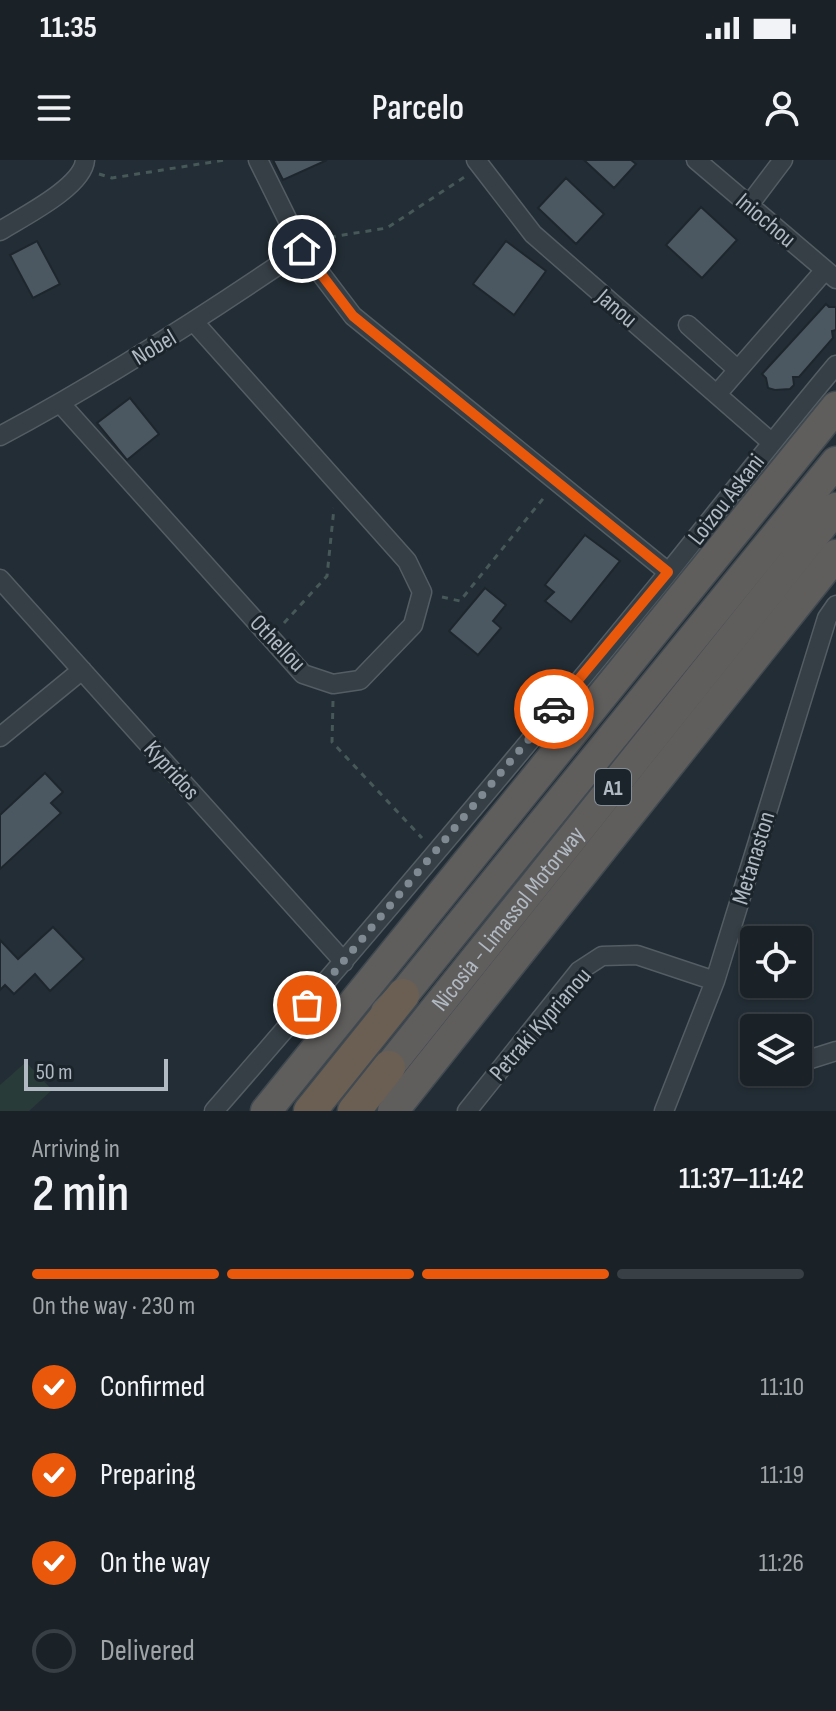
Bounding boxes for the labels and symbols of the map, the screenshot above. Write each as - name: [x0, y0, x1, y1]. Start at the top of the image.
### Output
- street label: Iniochou: [730, 187, 802, 254]
- pin: [268, 215, 336, 283]
- street label: Janou: [590, 282, 643, 334]
- street label: Nobel: [127, 323, 182, 372]
- street label: Loizou Askani: [682, 448, 771, 550]
- street label: Othellou: [244, 609, 312, 678]
- courier: [514, 669, 594, 749]
- street label: Kypridos: [138, 735, 206, 806]
- road number: A1: [595, 769, 631, 805]
- street label: Metanaston: [726, 808, 781, 908]
- street label: Nicosia - Limassol Motorway: [426, 820, 591, 1017]
- street label: Petraki Kyprianou: [483, 962, 597, 1087]
- pin: [273, 971, 341, 1039]
- scale bar: [24, 1055, 168, 1091]

